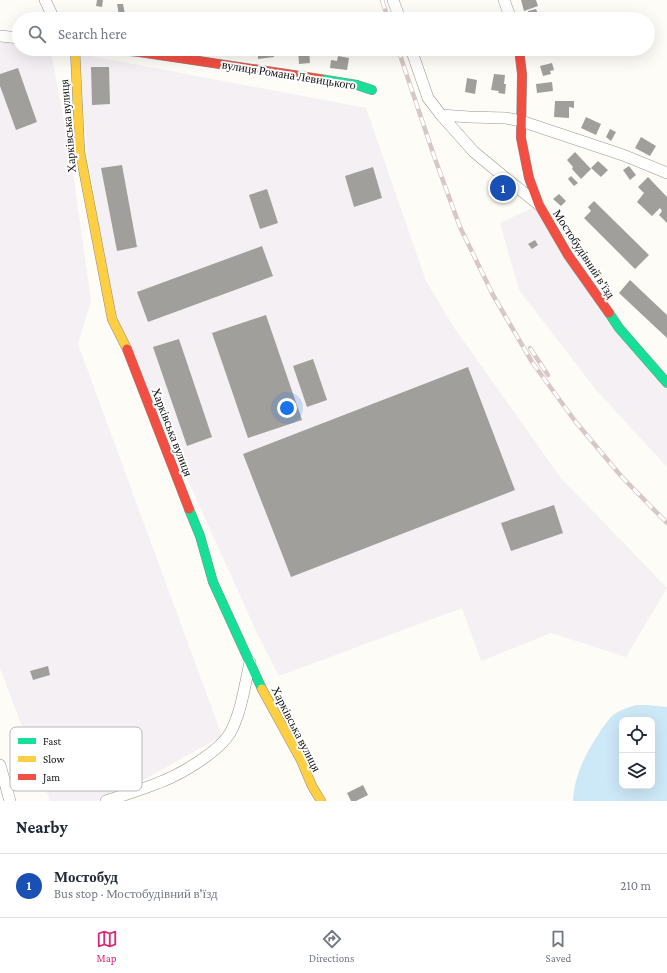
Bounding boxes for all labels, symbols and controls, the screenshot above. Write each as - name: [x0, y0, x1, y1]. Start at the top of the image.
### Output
- search box: [12, 12, 655, 56]
- icon: search: [26, 23, 48, 45]
- text: Search here: [58, 26, 127, 42]
- street label: вулиця Романа Левицького: [221, 57, 357, 93]
- street label: Харківська вулиця: [57, 78, 79, 173]
- pin: 1: [490, 173, 516, 203]
- street label: Мостобудівний в'їзд: [550, 207, 618, 301]
- street label: Харківська вулиця: [149, 386, 196, 479]
- your location: [277, 398, 297, 418]
- street label: Харківська вулиця: [268, 684, 324, 774]
- map controls: [619, 717, 655, 789]
- button: locate: [619, 717, 655, 753]
- legend: [10, 727, 142, 791]
- text: Fast: [43, 735, 62, 747]
- text: Slow: [43, 753, 65, 765]
- button: layers: [619, 753, 655, 789]
- text: Jam: [42, 771, 60, 784]
- text: Nearby: [16, 818, 68, 837]
- text: Мостобуд: [54, 869, 118, 885]
- text: 1: [27, 878, 31, 893]
- text: 210 m: [620, 878, 651, 893]
- text: Bus stop · Мостобудівний в'їзд: [54, 886, 218, 901]
- tab: Map: [96, 928, 118, 964]
- tab: Directions: [309, 928, 354, 964]
- tab: Saved: [546, 928, 571, 964]

